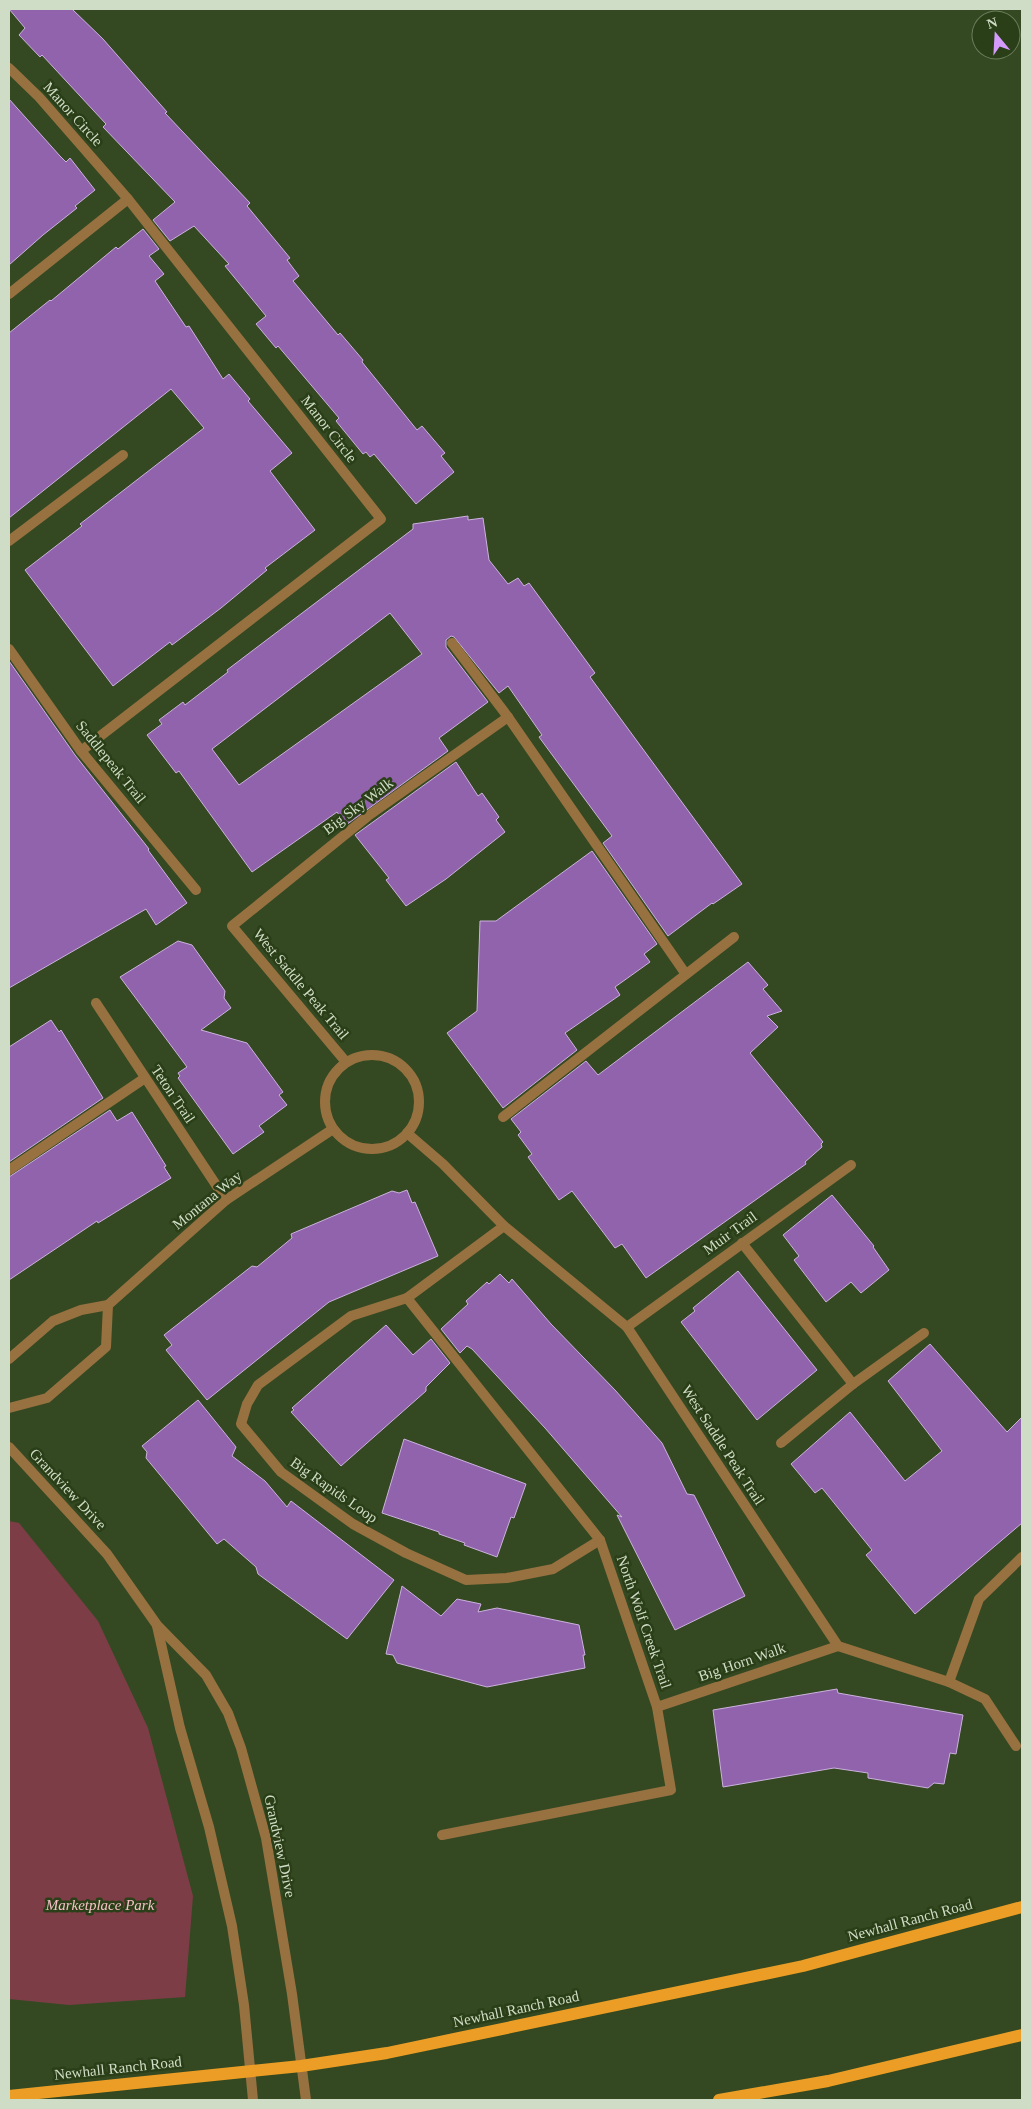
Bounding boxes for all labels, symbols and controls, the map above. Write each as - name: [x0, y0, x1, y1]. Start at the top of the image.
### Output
- north arrow: [971, 10, 1021, 60]
- text: N: [985, 14, 999, 32]
- street label: Manor Circle: [40, 79, 106, 149]
- street label: Manor Circle: [298, 392, 360, 466]
- street label: Saddlepeak Trail: [73, 718, 149, 806]
- street label: Big Sky Walk: [320, 774, 397, 838]
- street label: West Saddle Peak Trail: [250, 926, 352, 1042]
- street label: Teton Trail: [148, 1062, 198, 1126]
- street label: Montana Way: [169, 1167, 245, 1233]
- street label: Muir Trail: [700, 1208, 760, 1258]
- street label: West Saddle Peak Trail: [678, 1382, 768, 1508]
- street label: Grandview Drive: [26, 1445, 110, 1533]
- street label: Big Rapids Loop: [287, 1454, 381, 1526]
- street label: North Wolf Creek Trail: [614, 1553, 674, 1691]
- street label: Big Horn Walk: [696, 1639, 788, 1684]
- street label: Grandview Drive: [261, 1793, 299, 1899]
- street label: Newhall Ranch Road: [846, 1896, 975, 1944]
- park label: Marketplace Park: [45, 1897, 155, 1913]
- street label: Newhall Ranch Road: [452, 1988, 581, 2030]
- street label: Newhall Ranch Road: [53, 2053, 183, 2083]

